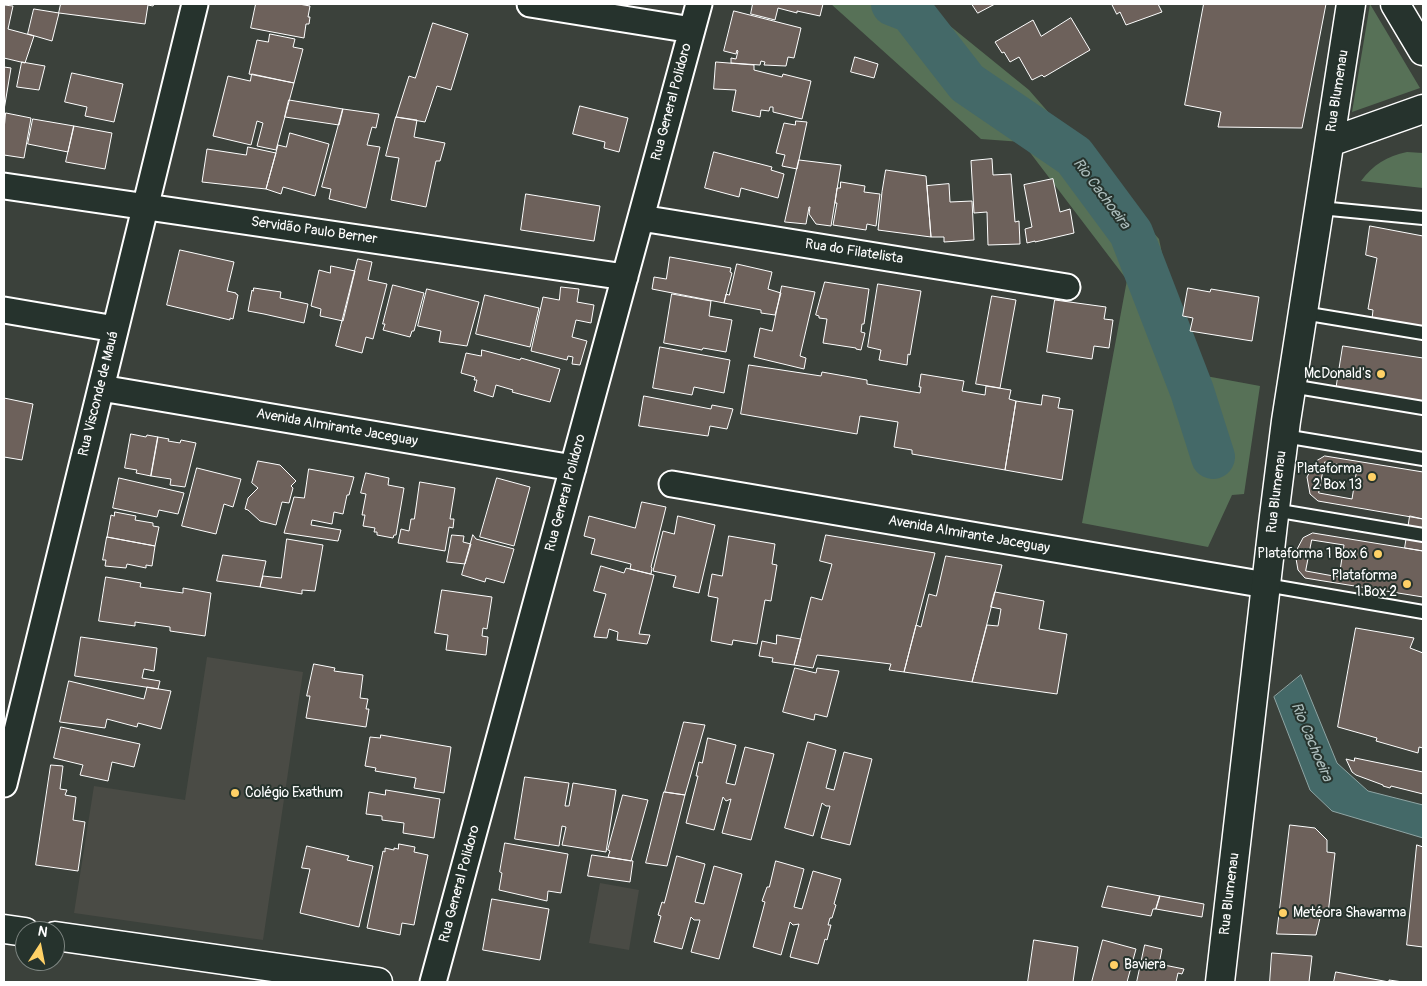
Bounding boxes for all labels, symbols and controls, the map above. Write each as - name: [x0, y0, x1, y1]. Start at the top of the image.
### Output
- street label: Rua General Polidoro: [648, 42, 696, 162]
- street label: Rua Blumenau: [1323, 49, 1353, 133]
- water label: Rio Cachoeira: [1069, 155, 1133, 233]
- street label: Servidão Paulo Berner: [250, 214, 378, 248]
- street label: Rua do Filatelista: [804, 236, 904, 268]
- street label: Rua Visconde de Mauá: [75, 330, 123, 458]
- place label: McDonald's: [1304, 366, 1371, 382]
- marker: McDonald's: [1375, 368, 1387, 380]
- street label: Avenida Almirante Jaceguay: [255, 406, 419, 450]
- street label: Rua General Polidoro: [542, 433, 590, 553]
- street label: Rua Blumenau: [1264, 450, 1290, 534]
- place label: Plataforma 2 Box 13: [1296, 461, 1362, 494]
- marker: Plataforma 2 Box 13: [1366, 471, 1378, 483]
- street label: Avenida Almirante Jaceguay: [887, 513, 1051, 557]
- place label: Plataforma 1 Box 6: [1257, 546, 1368, 562]
- marker: Plataforma 1 Box 6: [1372, 548, 1384, 560]
- place label: Plataforma 1 Box 2: [1331, 568, 1397, 600]
- marker: Plataforma 1 Box 2: [1401, 578, 1413, 590]
- water label: Rio Cachoeira: [1286, 700, 1336, 784]
- place label: Colégio Exathum: [245, 785, 343, 801]
- marker: Colégio Exathum: [229, 787, 241, 799]
- street label: Rua General Polidoro: [436, 824, 484, 944]
- street label: Rua Blumenau: [1217, 852, 1243, 936]
- place label: Metéora Shawarma: [1293, 905, 1406, 921]
- marker: Metéora Shawarma: [1277, 907, 1289, 919]
- north arrow: [15, 921, 65, 971]
- text: N: [36, 923, 49, 941]
- place label: Baviera: [1124, 957, 1166, 973]
- marker: Baviera: [1108, 959, 1120, 971]

